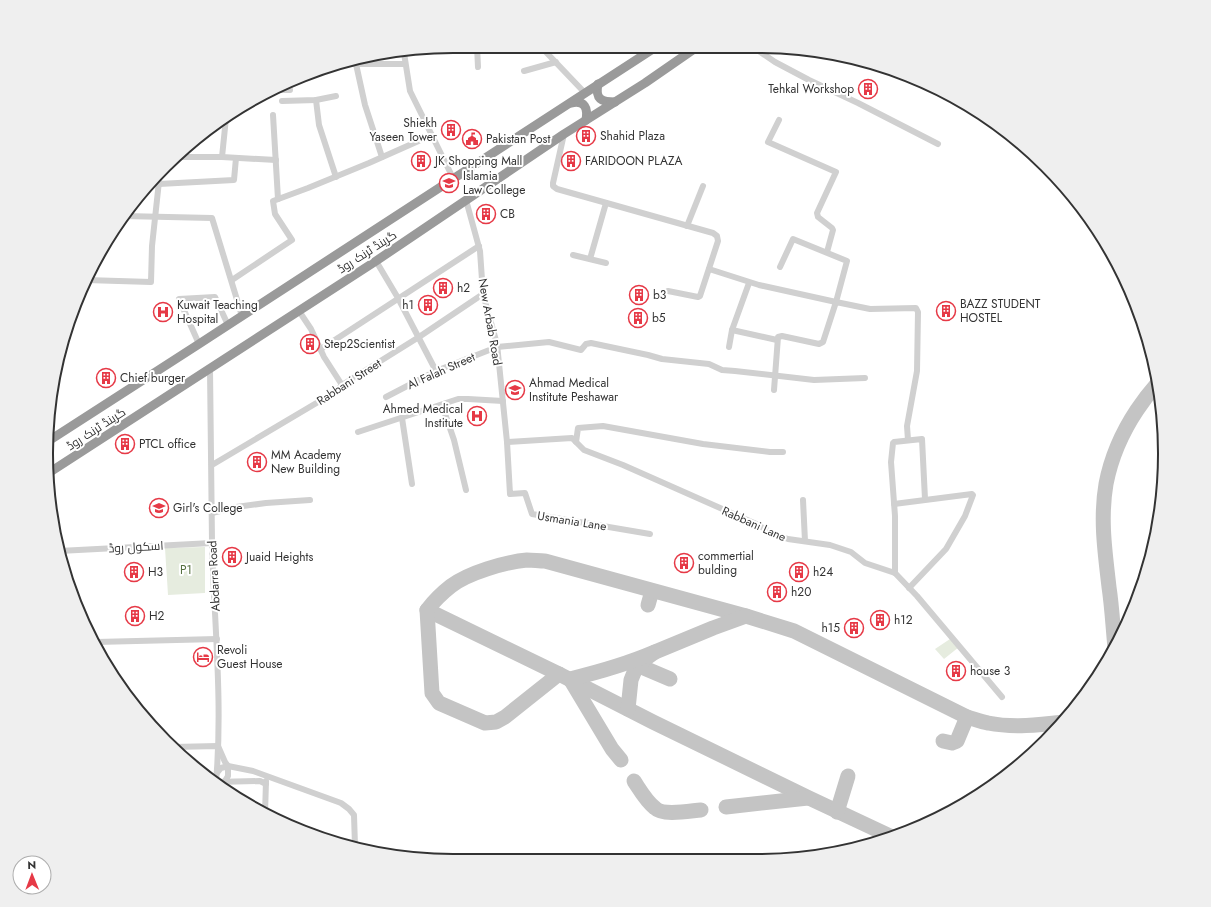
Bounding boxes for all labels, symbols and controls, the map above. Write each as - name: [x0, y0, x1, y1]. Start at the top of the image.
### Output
- building icon: Tehkal Workshop: [857, 78, 879, 100]
- place label: Tehkal Workshop: [768, 80, 854, 98]
- place label: Shiekh Yaseen Tower: [370, 114, 438, 146]
- building icon: Shiekh Yaseen Tower: [440, 119, 462, 141]
- building icon: Shahid Plaza: [575, 125, 597, 147]
- place label: Shahid Plaza: [600, 127, 665, 145]
- public building icon: Pakistan Post: [461, 128, 483, 150]
- place label: Pakistan Post: [486, 130, 550, 148]
- building icon: JK Shopping Mall: [410, 150, 432, 172]
- building icon: FARIDOON PLAZA: [560, 150, 582, 172]
- place label: JK Shopping Mall: [433, 152, 522, 170]
- place label: FARIDOON PLAZA: [585, 152, 683, 170]
- place label: Islamia Law College: [463, 167, 525, 199]
- school or university icon: Islamia Law College: [438, 172, 460, 194]
- building icon: CB: [475, 203, 497, 225]
- place label: CB: [500, 205, 515, 223]
- street label: گرینڈ ٹرنک روڈ: [334, 226, 400, 278]
- building icon: h2: [432, 277, 454, 299]
- street label: New Arbab Road: [473, 277, 507, 367]
- place label: h2: [457, 279, 470, 297]
- building icon: b3: [628, 284, 650, 306]
- place label: b3: [653, 286, 667, 304]
- building icon: h1: [417, 294, 439, 316]
- place label: BAZZ STUDENT HOSTEL: [960, 295, 1041, 327]
- place label: Kuwait Teaching Hospital: [177, 296, 258, 328]
- place label: h1: [402, 296, 414, 314]
- building icon: BAZZ STUDENT HOSTEL: [935, 300, 957, 322]
- hospital icon: Kuwait Teaching Hospital: [152, 301, 174, 323]
- building icon: b5: [627, 307, 649, 329]
- place label: b5: [652, 309, 666, 327]
- building icon: Step2Scientist: [299, 333, 321, 355]
- place label: Step2Scientist: [324, 335, 395, 353]
- street label: Al Falah Street: [404, 348, 478, 394]
- street label: Rabbani Street: [313, 354, 385, 410]
- building icon: Chief burger: [95, 367, 117, 389]
- place label: Chief burger: [120, 369, 186, 387]
- place label: Ahmad Medical Institute Peshawar: [529, 374, 619, 406]
- school or university icon: Ahmad Medical Institute Peshawar: [504, 379, 526, 401]
- place label: Ahmed Medical Institute: [383, 400, 463, 432]
- street label: گرینڈ ٹرنک روڈ: [63, 403, 129, 455]
- hospital icon: Ahmed Medical Institute: [466, 405, 488, 427]
- building icon: PTCL office: [114, 433, 136, 455]
- place label: PTCL office: [139, 435, 196, 453]
- place label: MM Academy New Building: [271, 446, 342, 478]
- building icon: MM Academy New Building: [246, 451, 268, 473]
- school or university icon: Girl's College: [148, 497, 170, 519]
- place label: Girl's College: [173, 499, 242, 517]
- street label: Rabbani Lane: [719, 502, 789, 546]
- street label: Usmania Lane: [536, 507, 608, 535]
- street label: اسکول روڈ: [108, 537, 164, 557]
- street label: Abdarra Road: [203, 540, 225, 612]
- building icon: Juaid Heights: [221, 546, 243, 568]
- place label: commertial bulding: [698, 547, 754, 579]
- place label: Juaid Heights: [244, 548, 313, 566]
- building icon: commertial bulding: [673, 552, 695, 574]
- building icon: H3: [123, 561, 145, 583]
- park label: P1: [180, 561, 192, 579]
- building icon: h24: [788, 561, 810, 583]
- place label: H3: [148, 563, 164, 581]
- place label: h24: [813, 563, 833, 581]
- building icon: h20: [766, 581, 788, 603]
- place label: h20: [791, 583, 811, 601]
- building icon: H2: [124, 605, 146, 627]
- place label: H2: [149, 607, 165, 625]
- building icon: h12: [869, 609, 891, 631]
- place label: h12: [894, 611, 913, 629]
- building icon: h15: [843, 617, 865, 639]
- place label: h15: [822, 619, 840, 637]
- place label: Revoli Guest House: [217, 641, 283, 673]
- hotel icon: Revoli Guest House: [192, 646, 214, 668]
- building icon: house 3: [945, 660, 967, 682]
- place label: house 3: [970, 662, 1011, 680]
- north arrow: [12, 855, 52, 895]
- text: N: [27, 857, 36, 873]

